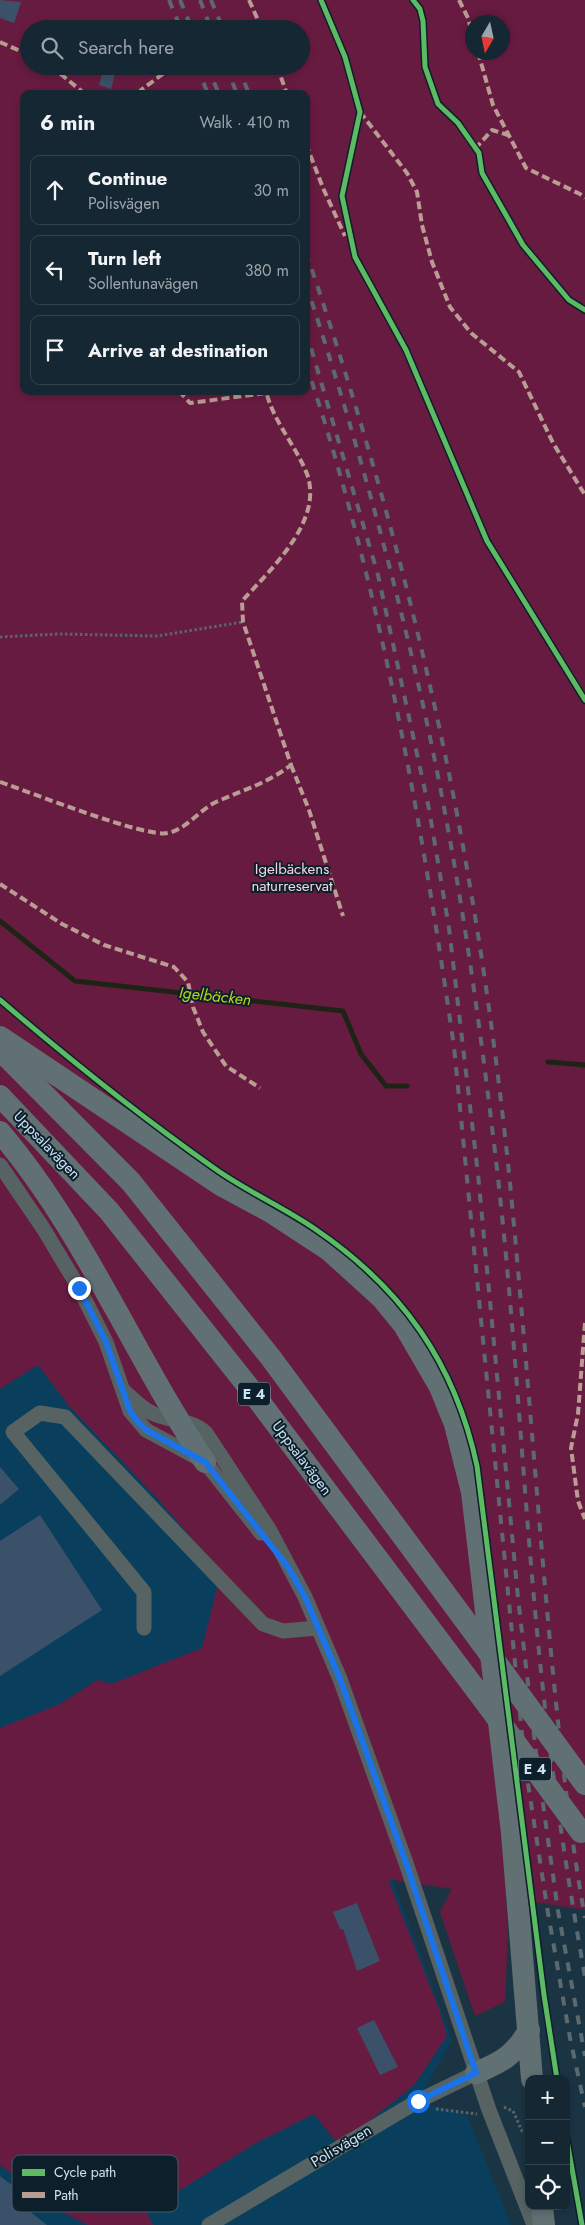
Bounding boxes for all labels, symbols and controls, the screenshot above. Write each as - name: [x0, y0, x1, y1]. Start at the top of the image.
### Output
- north arrow: [465, 15, 510, 60]
- search box: [20, 20, 310, 75]
- icon: search: [38, 34, 66, 62]
- text: Search here: [78, 34, 174, 61]
- text: 6 min: [40, 108, 95, 138]
- text: Walk · 410 m: [200, 111, 290, 134]
- text: Continue: [88, 165, 167, 192]
- icon: ahead: [41, 176, 69, 204]
- text: 30 m: [253, 179, 289, 202]
- text: Polisvägen: [88, 192, 160, 215]
- text: Turn left: [88, 245, 161, 272]
- icon: left: [41, 256, 69, 284]
- text: 380 m: [245, 259, 289, 282]
- text: Sollentunavägen: [88, 272, 198, 295]
- icon: arrive: [41, 336, 69, 364]
- text: Arrive at destination: [88, 337, 268, 364]
- park label: Igelbäckens naturreservat: [251, 858, 333, 897]
- water label: Igelbäcken: [178, 981, 252, 1011]
- street label: Uppsalavägen: [8, 1106, 86, 1184]
- route end: [68, 1277, 91, 1300]
- road number: E 4: [238, 1382, 270, 1406]
- street label: Uppsalavägen: [267, 1416, 337, 1500]
- road number: E 4: [519, 1758, 551, 1780]
- map controls: [525, 2075, 570, 2210]
- button: +: [525, 2075, 570, 2120]
- route start: [407, 2090, 430, 2113]
- street label: Polisvägen: [306, 2119, 376, 2173]
- button: −: [525, 2120, 570, 2165]
- legend: [12, 2155, 178, 2212]
- text: Cycle path: [54, 2162, 116, 2182]
- button: locate: [525, 2165, 570, 2210]
- text: Path: [54, 2185, 79, 2205]

